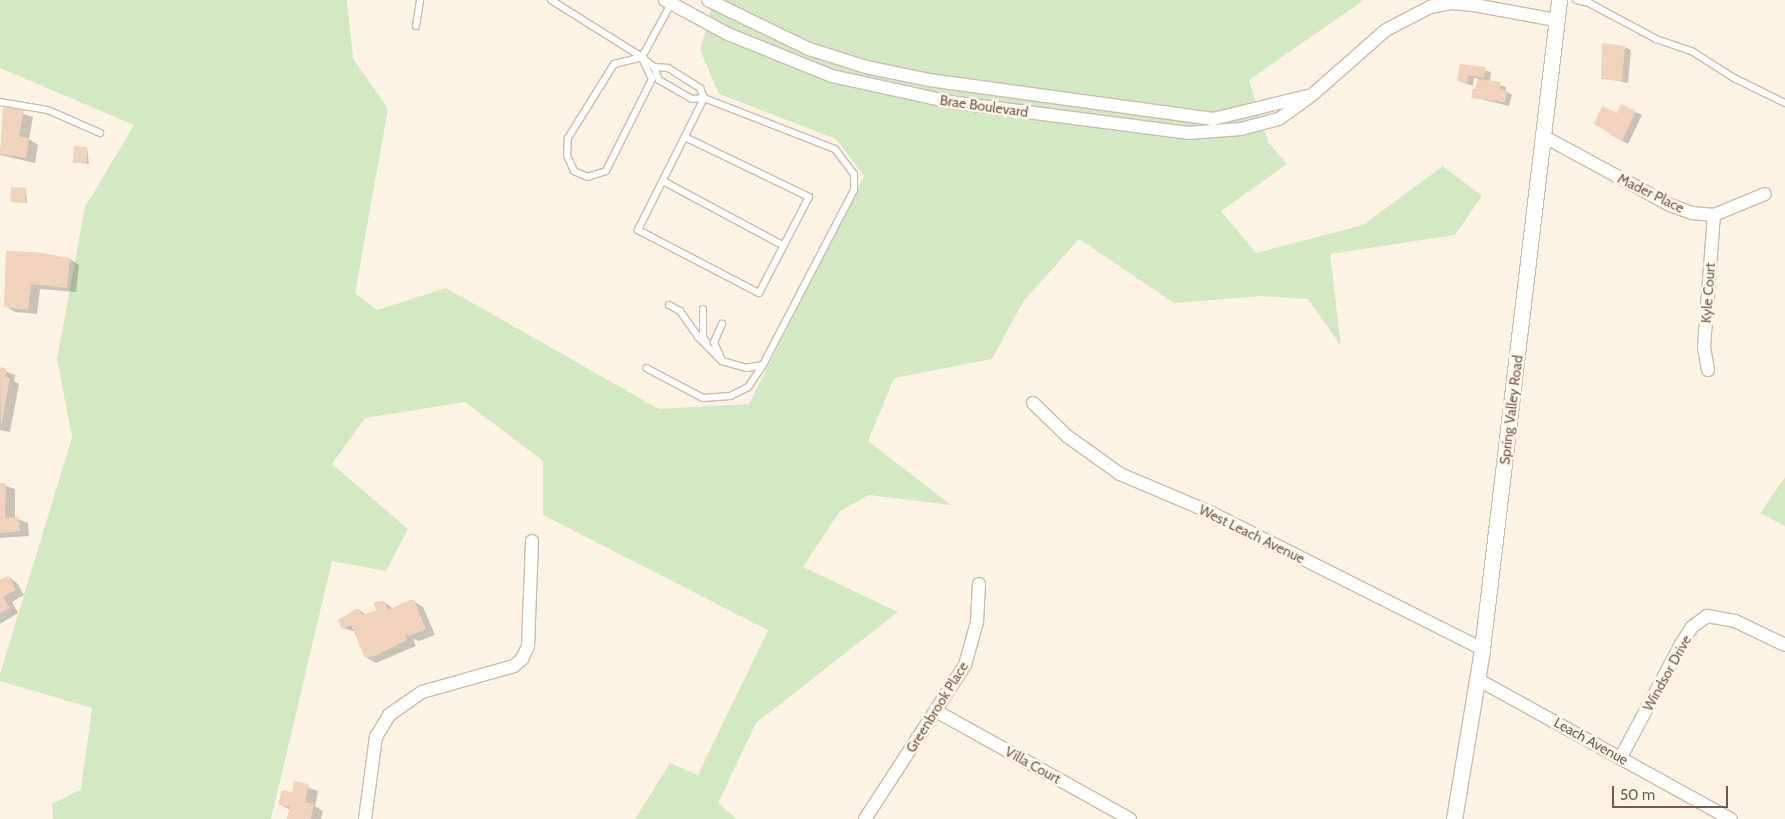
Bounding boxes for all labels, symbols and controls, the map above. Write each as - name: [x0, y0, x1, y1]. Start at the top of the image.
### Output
- street label: Brae Boulevard: [939, 91, 1029, 121]
- street label: Mader Place: [1615, 170, 1687, 216]
- street label: Kyle Court: [1698, 262, 1718, 324]
- street label: Spring Valley Road: [1496, 354, 1526, 466]
- street label: West Leach Avenue: [1196, 501, 1308, 567]
- street label: Windsor Drive: [1639, 632, 1695, 714]
- street label: Greenbrook Place: [902, 658, 972, 756]
- street label: Leach Avenue: [1551, 714, 1631, 768]
- street label: Villa Court: [1002, 743, 1064, 787]
- scale bar: [1615, 776, 1731, 808]
- text: 50 m: [1620, 786, 1655, 804]

